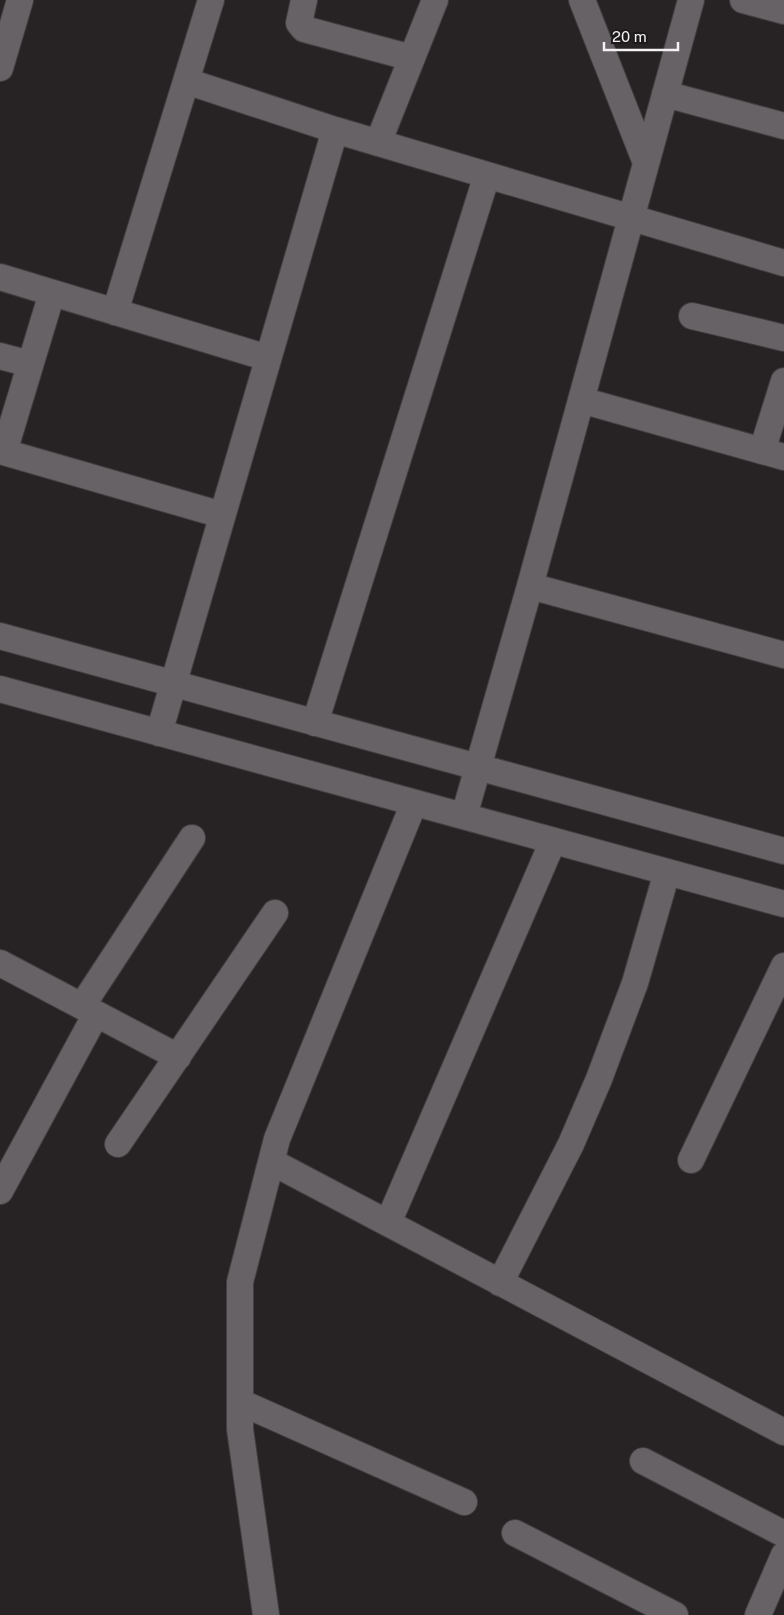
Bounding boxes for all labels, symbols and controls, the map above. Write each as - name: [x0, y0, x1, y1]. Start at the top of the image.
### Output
- scale bar: [604, 20, 678, 52]
- text: 20 m: [612, 28, 647, 45]

